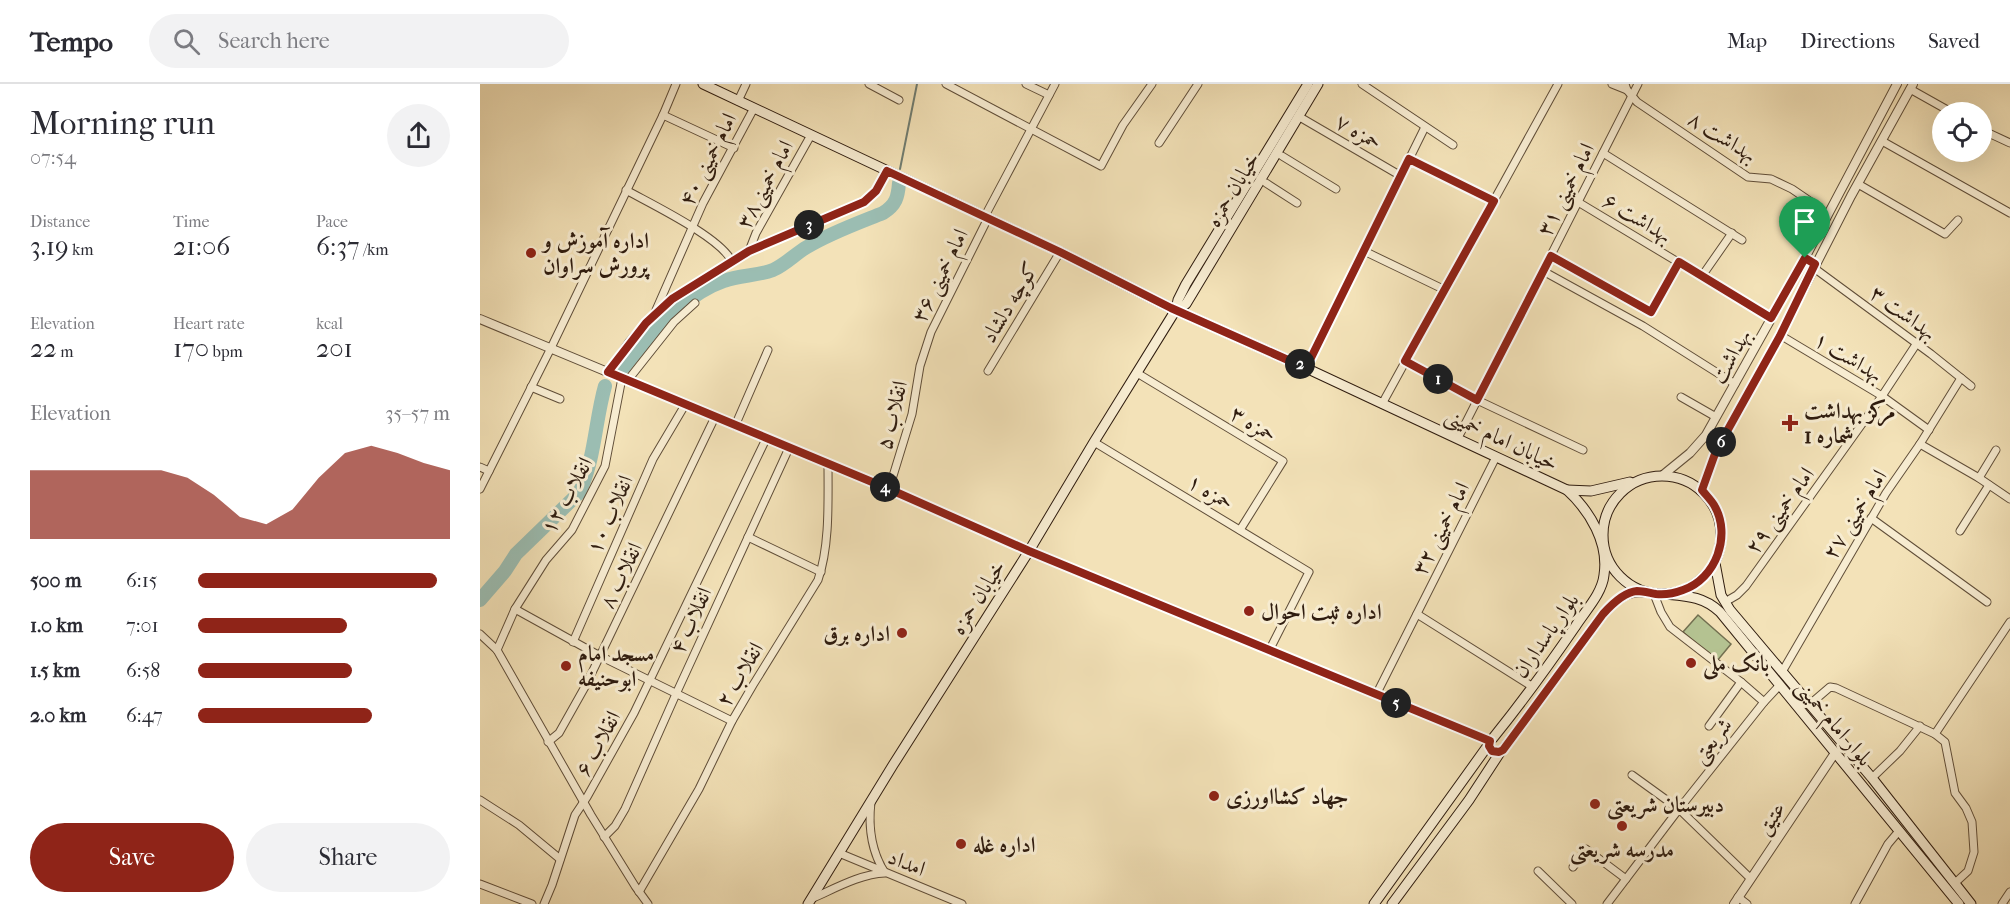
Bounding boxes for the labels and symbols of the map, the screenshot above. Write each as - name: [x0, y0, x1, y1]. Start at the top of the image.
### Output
- street label: بهداشت ۸: [1683, 106, 1762, 169]
- street label: حمزه ۷: [1330, 108, 1386, 156]
- street label: امام خمینی ۴۰: [673, 109, 748, 213]
- street label: امام خمینی۳۸: [731, 136, 804, 236]
- street label: امام خمینی ۳۱: [1531, 139, 1606, 243]
- street label: خیابان حمزه: [1200, 147, 1266, 232]
- street label: بهداشت ۶: [1598, 187, 1677, 250]
- pin: [1779, 196, 1830, 258]
- pin: 3: [794, 210, 824, 240]
- street label: امام خمینی ۳۶: [906, 224, 979, 329]
- place label: اداره آموزش و پرورش سراوان: [541, 227, 650, 280]
- marker: اداره آموزش و پرورش سراوان: [524, 246, 538, 260]
- street label: کوچه دلشاد: [976, 257, 1046, 349]
- street label: بهداشت ۳: [1864, 280, 1942, 347]
- street label: بهداشت: [1705, 324, 1757, 389]
- street label: بهداشت ۱: [1809, 326, 1888, 389]
- pin: 2: [1285, 349, 1315, 379]
- pin: 1: [1423, 364, 1453, 394]
- street label: انقلاب ۵: [871, 378, 913, 453]
- place label: مرکز بهداشت شماره 1: [1804, 398, 1895, 449]
- street label: حمزه ۳: [1225, 400, 1281, 449]
- street label: خیابان امام خمینی: [1438, 401, 1562, 482]
- marker: مرکز بهداشت شماره 1: [1781, 414, 1799, 432]
- pin: 6: [1706, 427, 1736, 457]
- street label: انقلاب ۱۲: [535, 453, 598, 538]
- street label: امام خمینی ۲۹: [1740, 462, 1825, 563]
- street label: امام خمینی ۲۷: [1817, 465, 1898, 567]
- street label: حمزه ۱: [1182, 468, 1238, 517]
- street label: انقلاب ۱۰: [581, 471, 639, 558]
- pin: 4: [870, 472, 900, 502]
- street label: امام خمینی ۳۲: [1406, 478, 1481, 582]
- street label: انقلاب ۸: [594, 538, 648, 613]
- street label: خیابان حمزه: [945, 555, 1012, 640]
- street label: انقلاب ۴: [664, 583, 718, 658]
- street label: بلوار پاسداران: [1507, 588, 1587, 685]
- place label: اداره ثبت احوال: [1261, 599, 1382, 625]
- marker: اداره ثبت احوال: [1242, 604, 1256, 618]
- place label: اداره برق: [823, 621, 890, 647]
- marker: اداره برق: [895, 626, 909, 640]
- street label: انقلاب ۲: [711, 638, 769, 711]
- place label: مسجد امام ابوحنیفه: [578, 641, 654, 692]
- place label: بانک ملی: [1702, 651, 1769, 681]
- marker: بانک ملی: [1684, 656, 1698, 670]
- marker: مسجد امام ابوحنیفه: [559, 659, 573, 673]
- street label: بلوار امام خمینی: [1786, 674, 1878, 775]
- pin: 5: [1381, 688, 1411, 718]
- street label: انقلاب ۶: [569, 706, 626, 781]
- street label: شریعتی: [1686, 713, 1739, 770]
- place label: جهاد کشااورزی: [1226, 784, 1349, 810]
- marker: جهاد کشااورزی: [1207, 789, 1221, 803]
- place label: دبیرستان شریعتی: [1607, 792, 1724, 820]
- marker: دبیرستان شریعتی: [1588, 797, 1602, 811]
- street label: عتیق: [1750, 797, 1791, 840]
- marker: مدرسه شریعتی: [1615, 819, 1629, 833]
- place label: اداره غله: [973, 832, 1036, 858]
- marker: اداره غله: [954, 837, 968, 851]
- place label: مدرسه شریعتی: [1570, 837, 1674, 865]
- street label: امداد: [884, 844, 929, 882]

